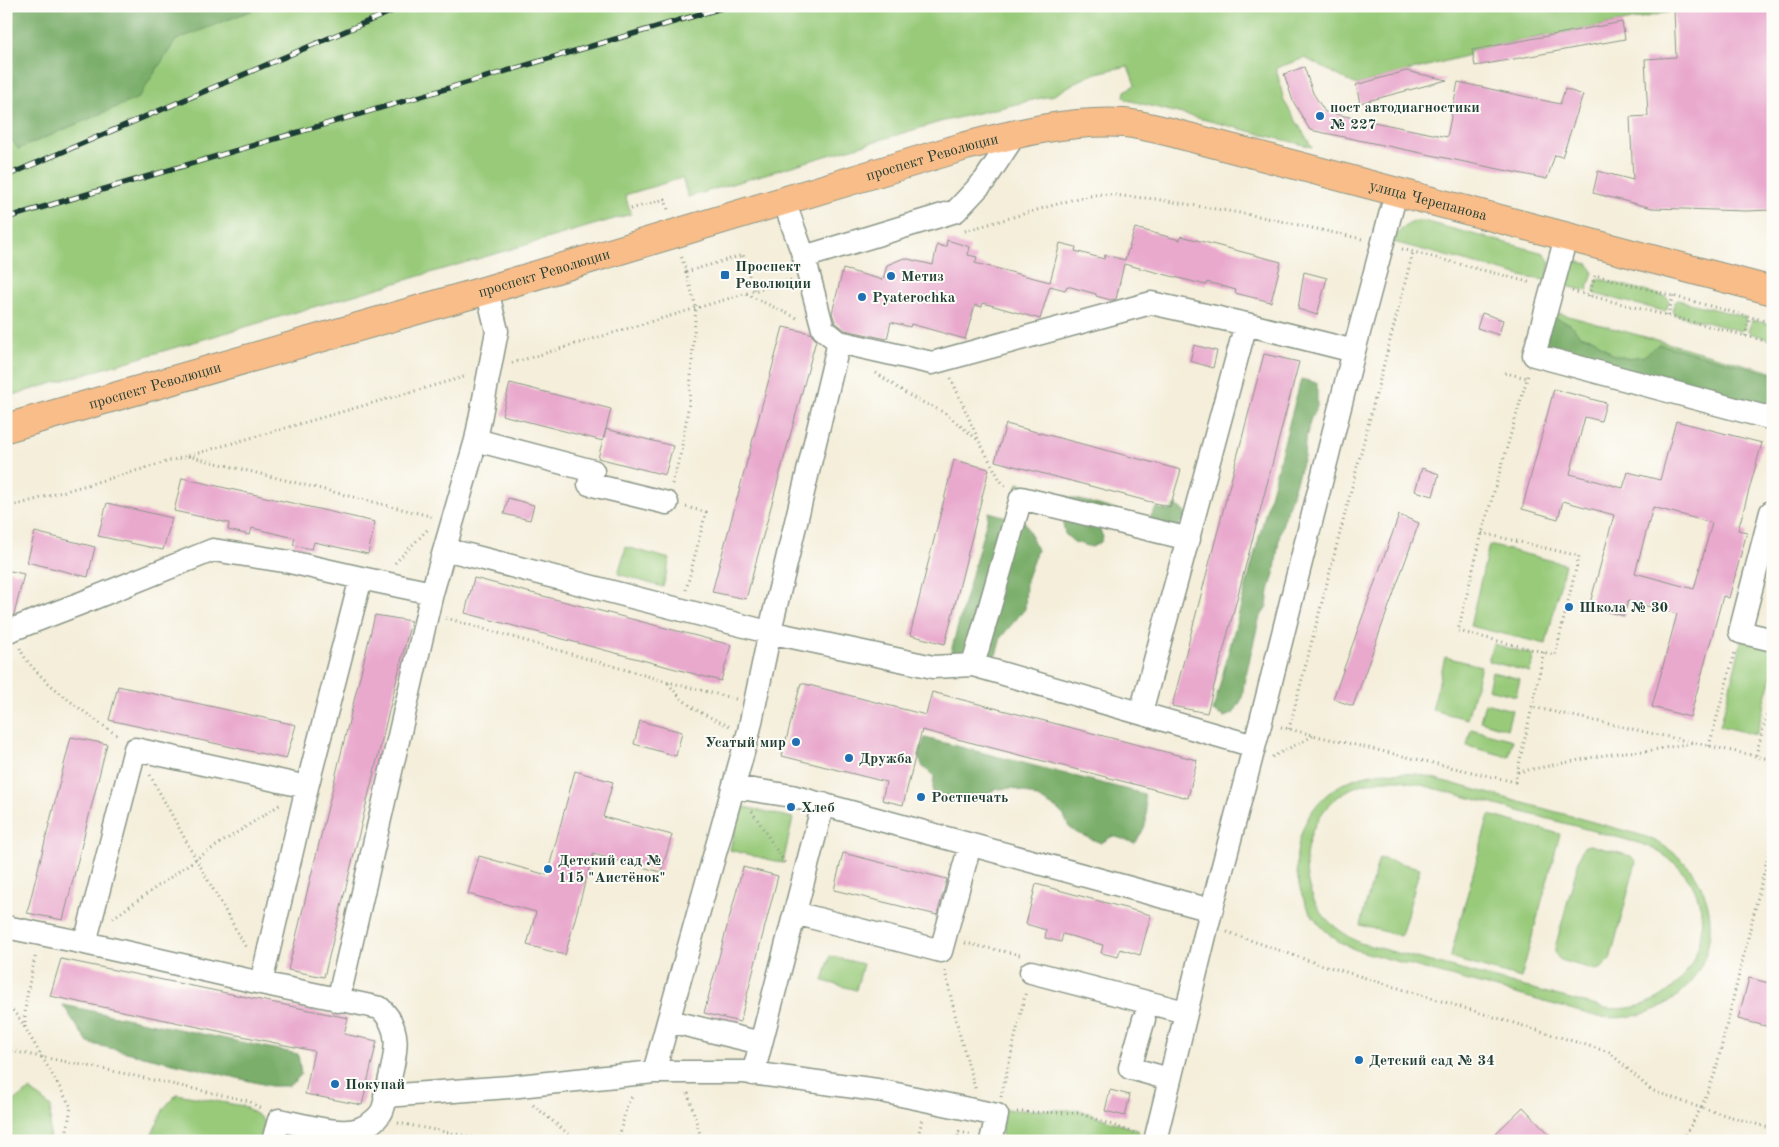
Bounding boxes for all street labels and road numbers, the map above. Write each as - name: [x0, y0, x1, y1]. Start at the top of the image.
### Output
- street label: проспект Революции: [865, 132, 1000, 185]
- street label: улица Черепанова: [1367, 179, 1489, 224]
- street label: проспект Революции: [477, 247, 612, 301]
- street label: проспект Революции: [88, 361, 223, 413]

